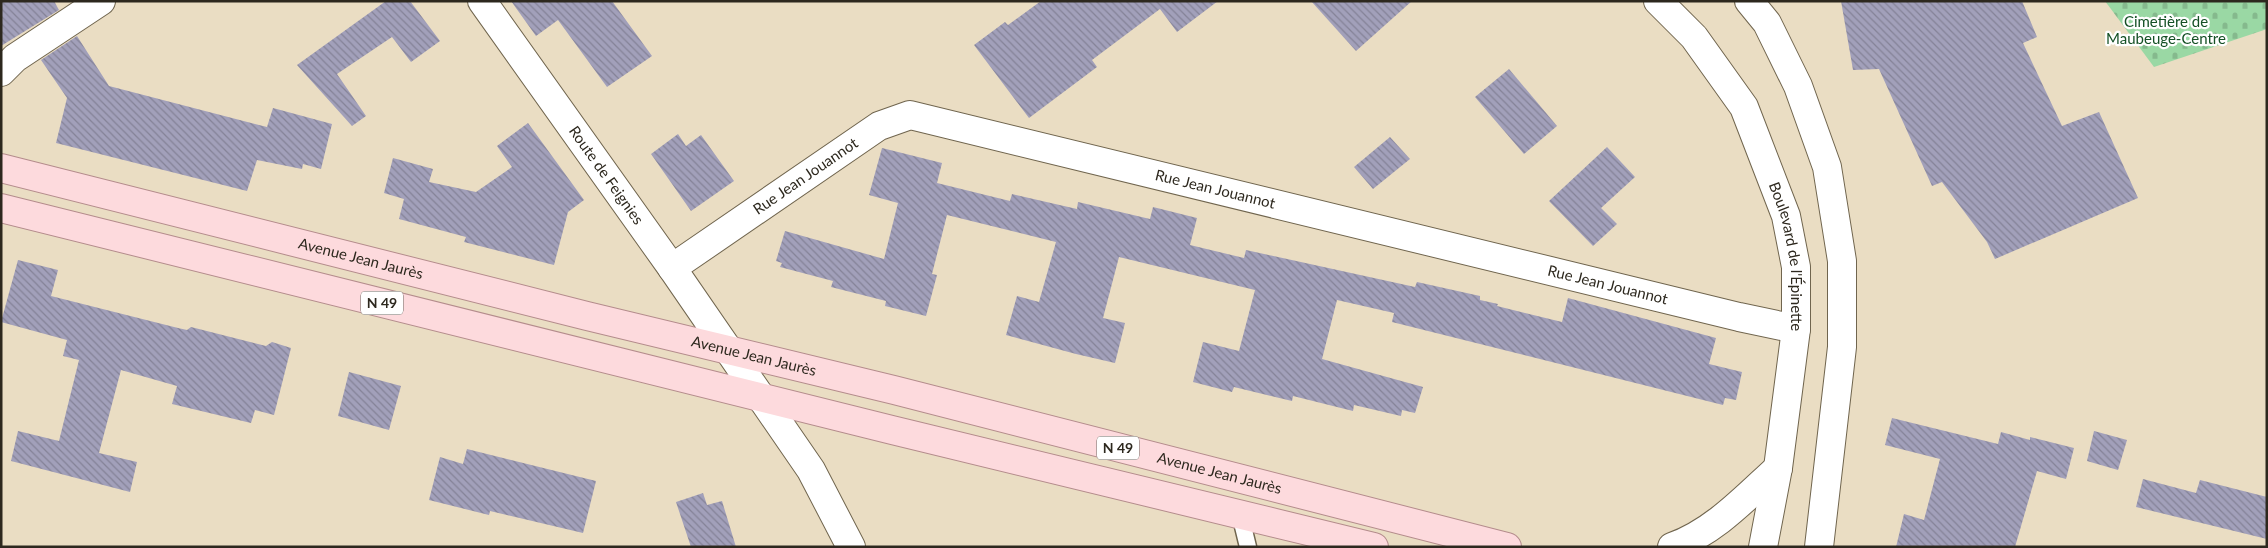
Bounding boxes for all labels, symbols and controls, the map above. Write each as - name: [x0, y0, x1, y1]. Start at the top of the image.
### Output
- park label: Cimetière de Maubeuge-Centre: [2106, 12, 2226, 47]
- street label: Route de Feignies: [566, 122, 648, 228]
- street label: Rue Jean Jouannot: [749, 133, 861, 218]
- street label: Rue Jean Jouannot: [1154, 165, 1278, 212]
- street label: Boulevard de l'Épinette: [1766, 179, 1806, 331]
- street label: Avenue Jean Jaurès: [297, 234, 425, 282]
- street label: Rue Jean Jouannot: [1546, 261, 1670, 307]
- road number: N 49: [361, 292, 403, 314]
- street label: Avenue Jean Jaurès: [690, 332, 818, 379]
- road number: N 49: [1097, 436, 1139, 459]
- street label: Avenue Jean Jaurès: [1155, 448, 1284, 497]

